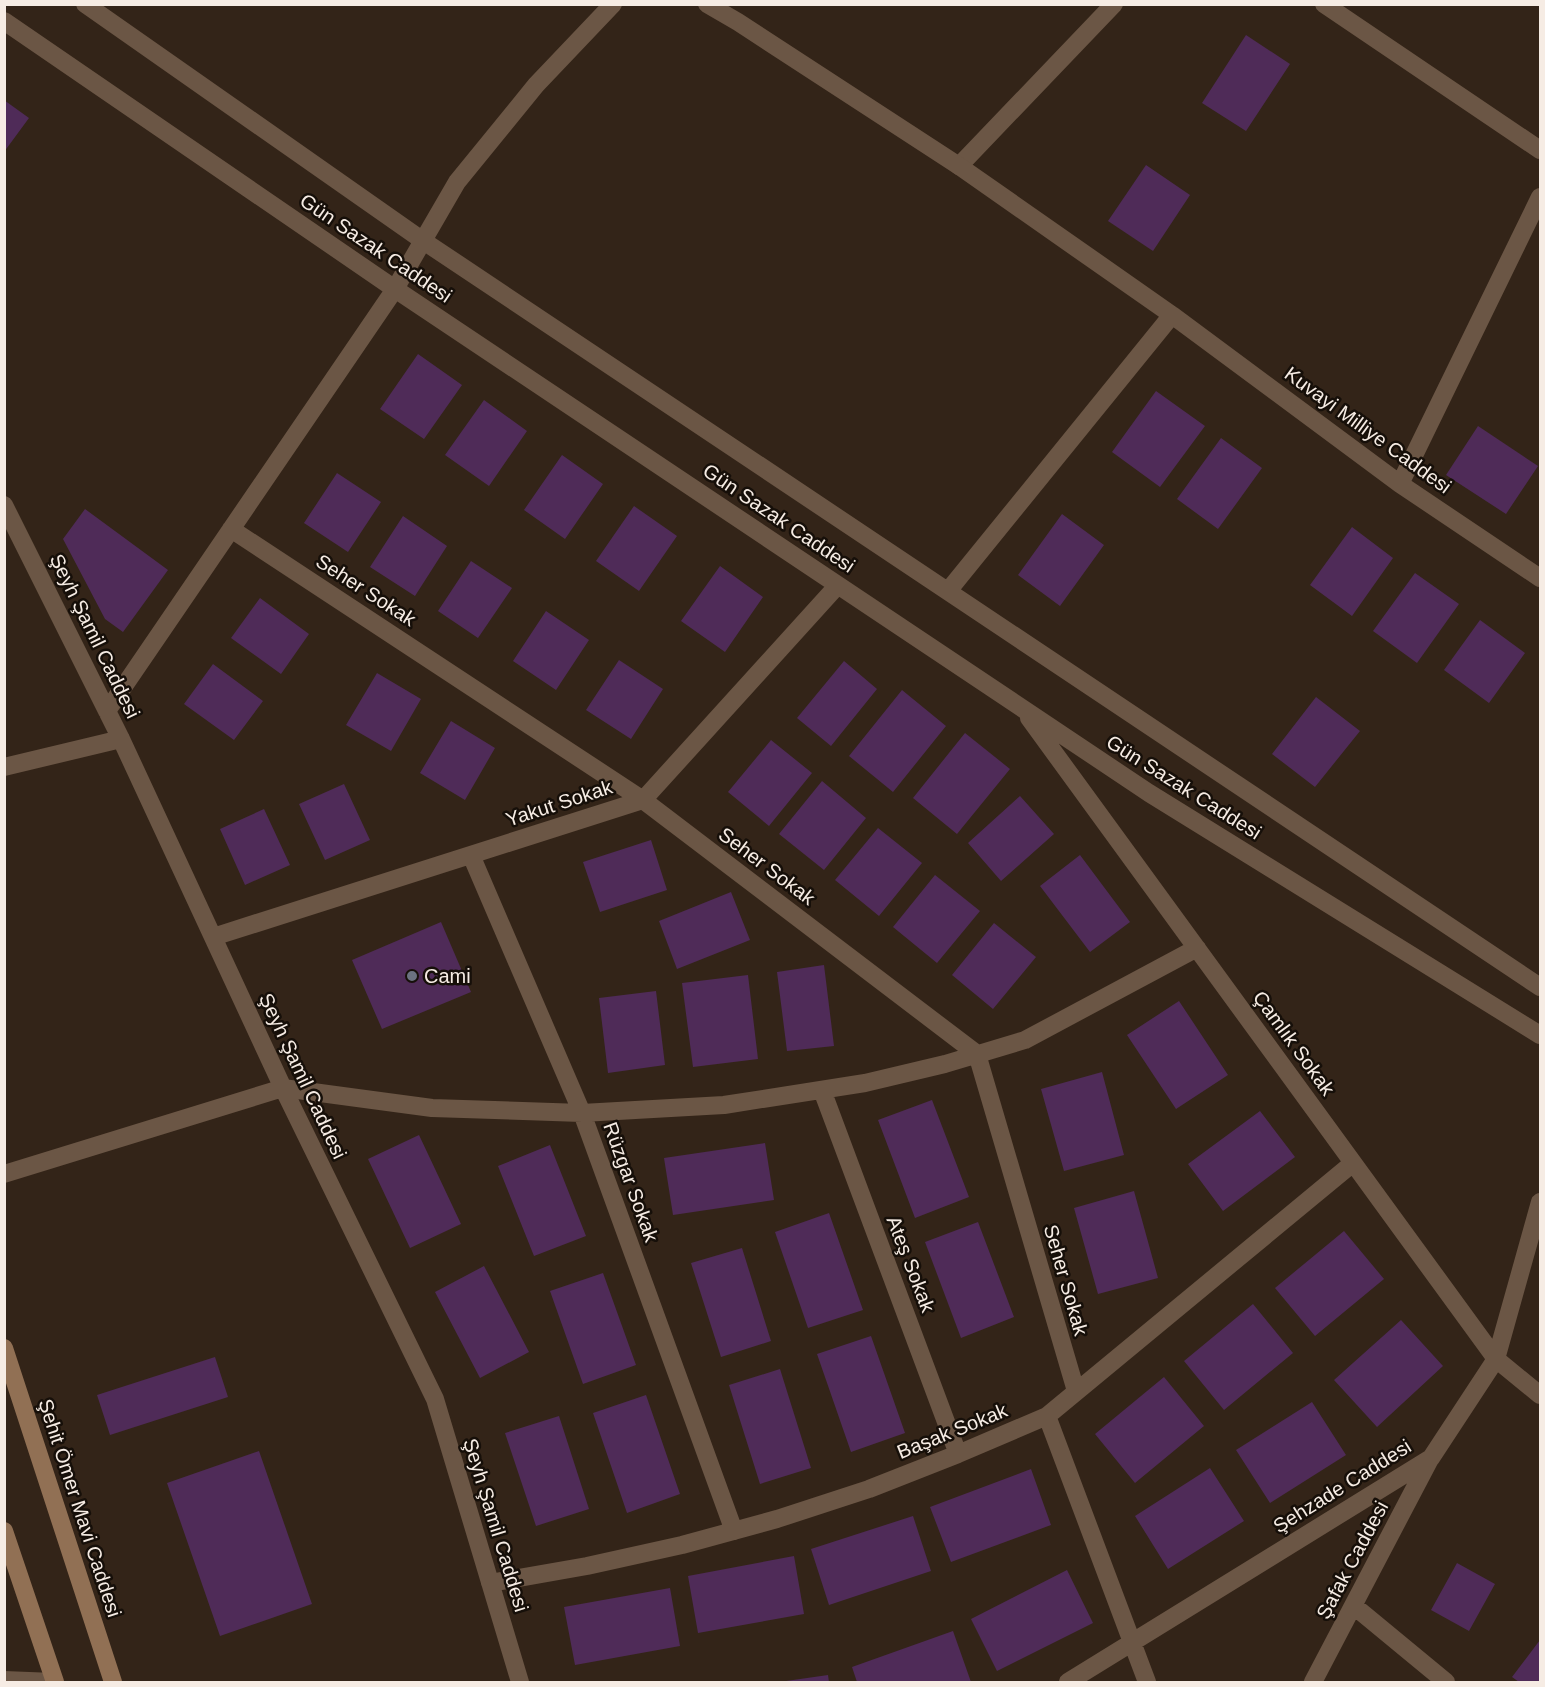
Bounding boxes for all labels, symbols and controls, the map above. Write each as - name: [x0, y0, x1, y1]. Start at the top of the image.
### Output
- street label: Gün Sazak Caddesi: [296, 189, 456, 307]
- street label: Kuvayi Milliye Caddesi: [1281, 362, 1455, 498]
- street label: Gün Sazak Caddesi: [699, 459, 859, 577]
- street label: Şeyh Şamil Caddesi: [46, 550, 144, 722]
- street label: Seher Sokak: [312, 550, 421, 631]
- street label: Gün Sazak Caddesi: [1103, 731, 1265, 843]
- street label: Yakut Sokak: [503, 775, 616, 831]
- street label: Seher Sokak: [715, 823, 820, 910]
- place label: Cami: [424, 965, 471, 987]
- marker: Cami: [405, 969, 419, 983]
- street label: Çamlık Sokak: [1249, 987, 1340, 1100]
- street label: Şeyh Şamil Caddesi: [255, 990, 351, 1162]
- street label: Rüzgar Sokak: [599, 1119, 663, 1246]
- street label: Ateş Sokak: [883, 1213, 940, 1316]
- street label: Seher Sokak: [1040, 1222, 1093, 1339]
- street label: Şehit Ömer Mavi Caddesi: [34, 1396, 126, 1620]
- street label: Başak Sokak: [894, 1399, 1011, 1463]
- street label: Şehzade Caddesi: [1269, 1435, 1415, 1537]
- street label: Şeyh Şamil Caddesi: [459, 1436, 533, 1614]
- street label: Şafak Caddesi: [1312, 1497, 1392, 1623]

